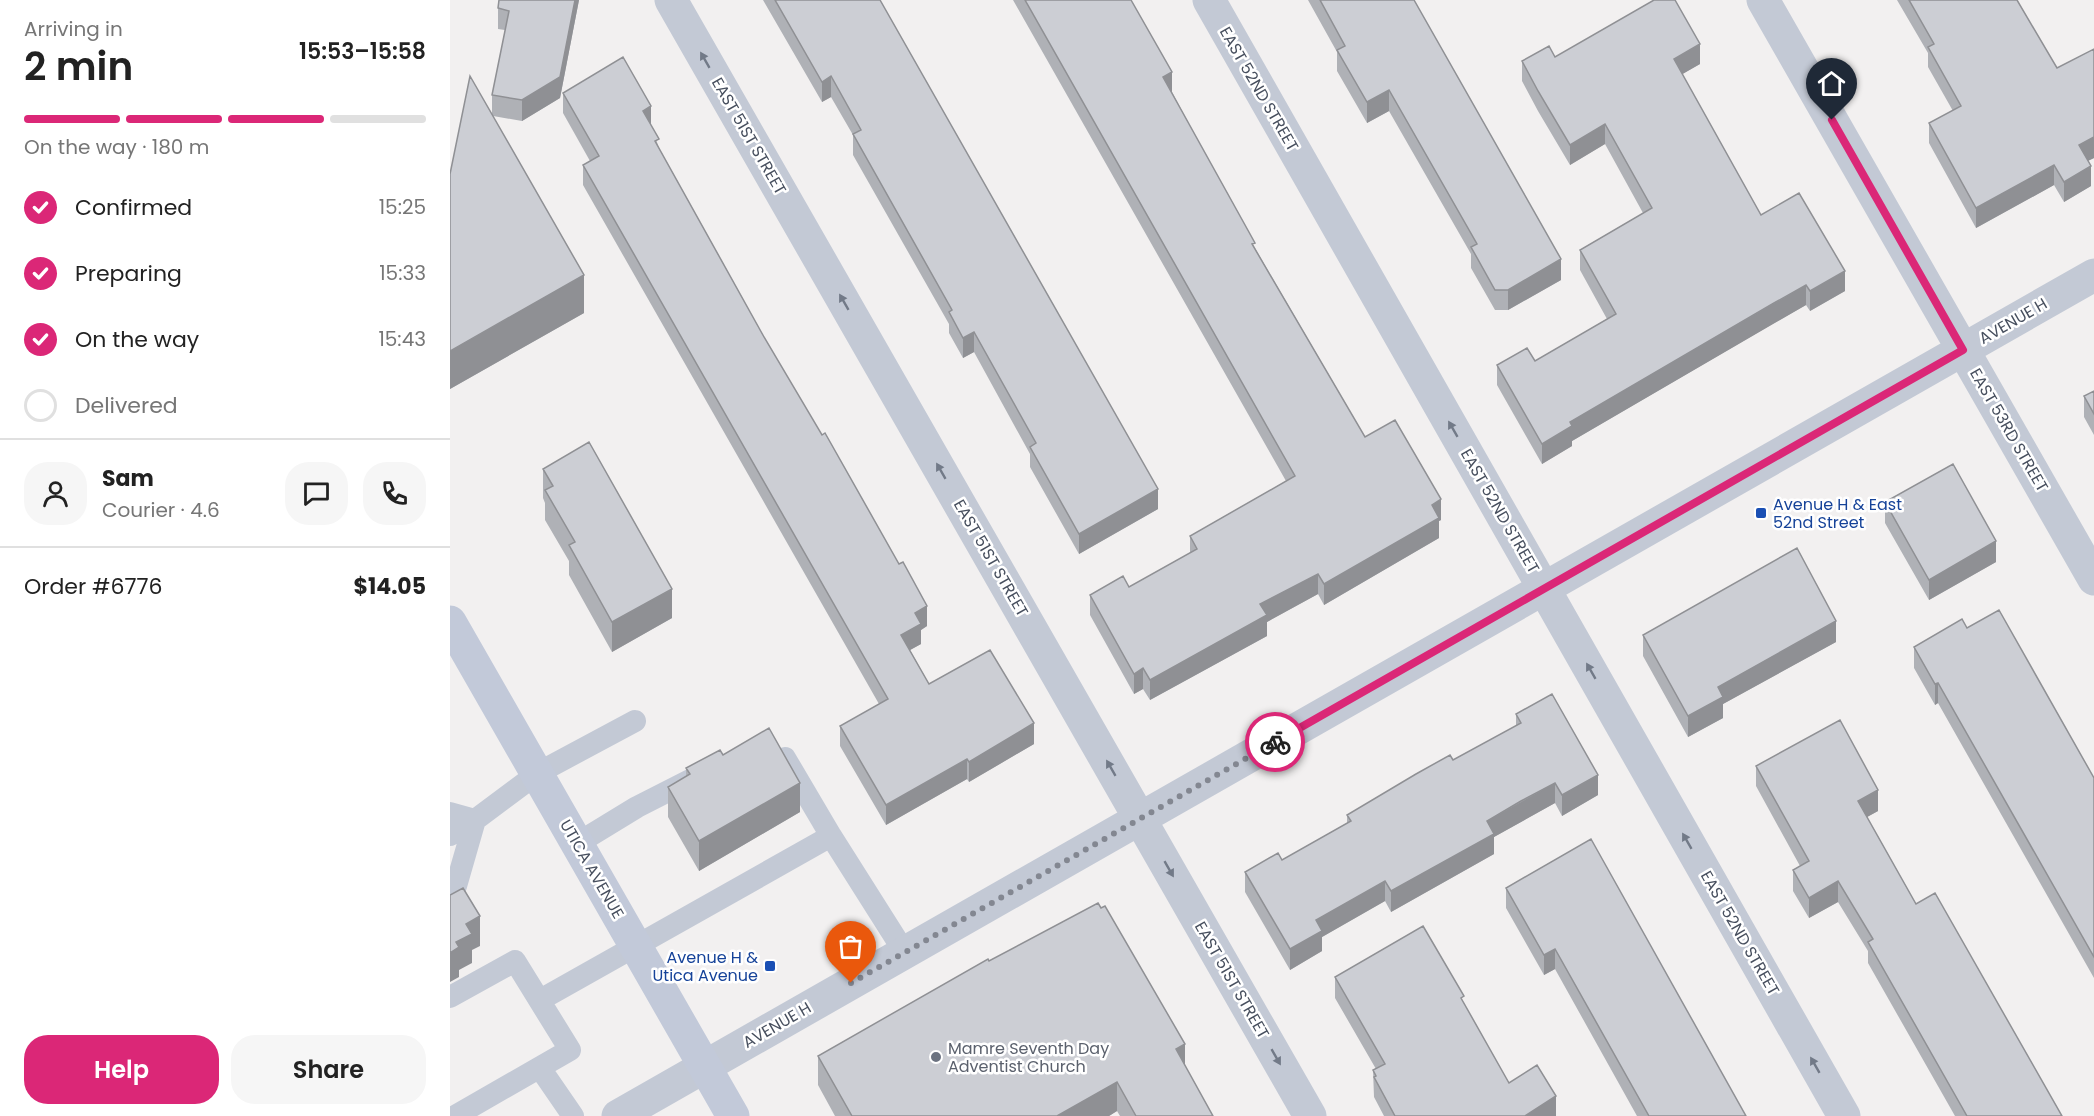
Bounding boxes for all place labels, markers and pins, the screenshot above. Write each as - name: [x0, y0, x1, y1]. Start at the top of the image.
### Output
- pin: [1806, 58, 1857, 120]
- place label: Avenue H & East 52nd Street: [1773, 493, 1902, 534]
- marker: Avenue H & East 52nd Street: [1754, 506, 1768, 520]
- pin: [825, 921, 876, 983]
- place label: Avenue H & Utica Avenue: [653, 946, 758, 987]
- marker: Avenue H & Utica Avenue: [763, 959, 777, 973]
- place label: Mamre Seventh Day Adventist Church: [948, 1037, 1109, 1078]
- marker: Mamre Seventh Day Adventist Church: [929, 1050, 943, 1064]

